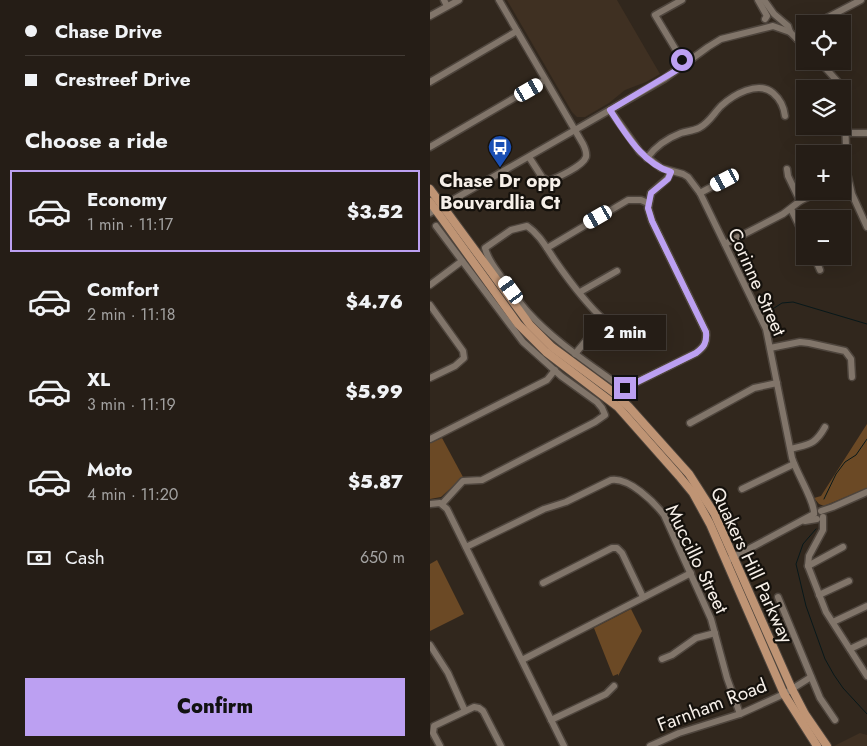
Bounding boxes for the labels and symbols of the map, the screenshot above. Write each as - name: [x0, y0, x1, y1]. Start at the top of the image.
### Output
- route start: [671, 49, 693, 71]
- car: [512, 76, 545, 104]
- bus stop icon: Chase Dr opp Bouvardlia Ct: [487, 134, 513, 168]
- car: [708, 166, 741, 194]
- place label: Chase Dr opp Bouvardlia Ct: [439, 167, 561, 216]
- car: [581, 203, 614, 231]
- street label: Corinne Street: [721, 224, 793, 341]
- car: [496, 273, 525, 307]
- callout: 2 min: [584, 316, 666, 350]
- route end: [614, 377, 636, 399]
- street label: Quakers Hill Parkway: [704, 483, 800, 648]
- street label: Muccillo Street: [659, 500, 735, 619]
- street label: Farnham Road: [653, 672, 771, 738]

